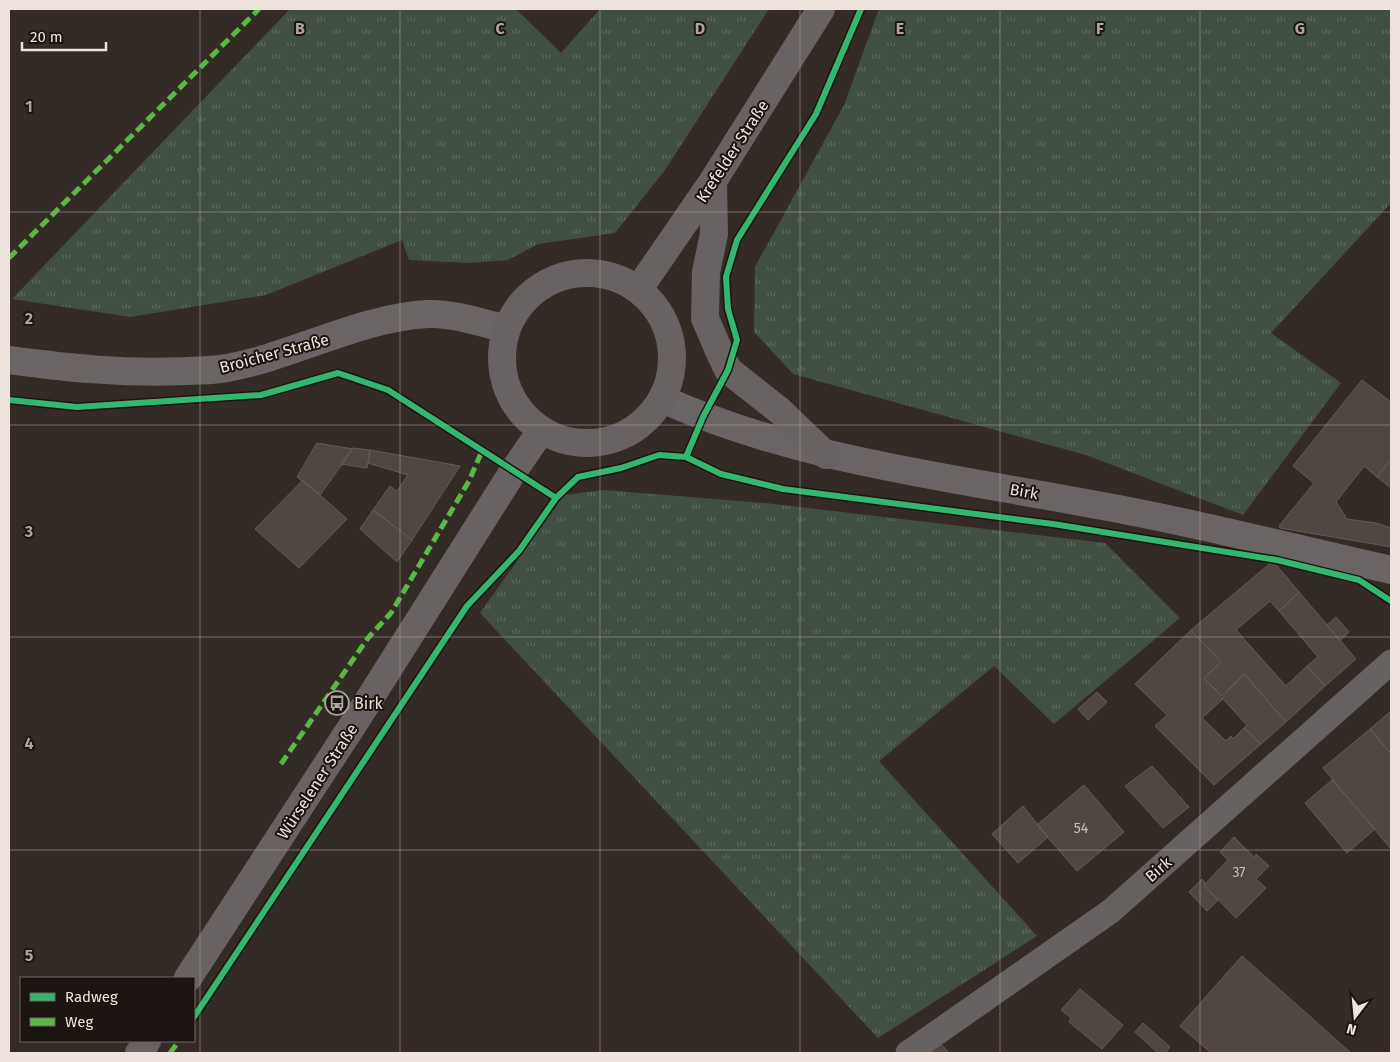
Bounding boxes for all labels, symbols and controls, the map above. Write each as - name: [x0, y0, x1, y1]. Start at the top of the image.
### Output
- text: B: [295, 19, 305, 38]
- text: C: [495, 19, 505, 38]
- text: D: [695, 19, 705, 38]
- text: E: [896, 19, 904, 38]
- text: F: [1096, 19, 1104, 38]
- text: G: [1295, 19, 1305, 38]
- scale bar: [22, 20, 106, 52]
- text: 20 m: [30, 28, 63, 46]
- text: 1: [25, 97, 33, 116]
- street label: Krefelder Straße: [692, 97, 773, 206]
- text: 2: [25, 309, 33, 328]
- street label: Broicher Straße: [217, 330, 331, 377]
- street label: Birk: [1008, 480, 1040, 503]
- text: 3: [24, 522, 33, 541]
- bus stop icon: Birk: [324, 690, 350, 716]
- place label: Birk: [354, 694, 383, 713]
- street label: Würselener Straße: [273, 720, 362, 842]
- text: 4: [24, 734, 34, 753]
- house number: 54: [1074, 820, 1089, 837]
- street label: Birk: [1141, 852, 1176, 886]
- house number: 37: [1232, 864, 1246, 881]
- text: 5: [25, 946, 34, 965]
- legend: [20, 977, 195, 1042]
- text: Radweg: [65, 988, 118, 1006]
- north arrow: [1330, 992, 1380, 1042]
- text: Weg: [65, 1013, 93, 1031]
- text: N: [1345, 1020, 1358, 1038]

